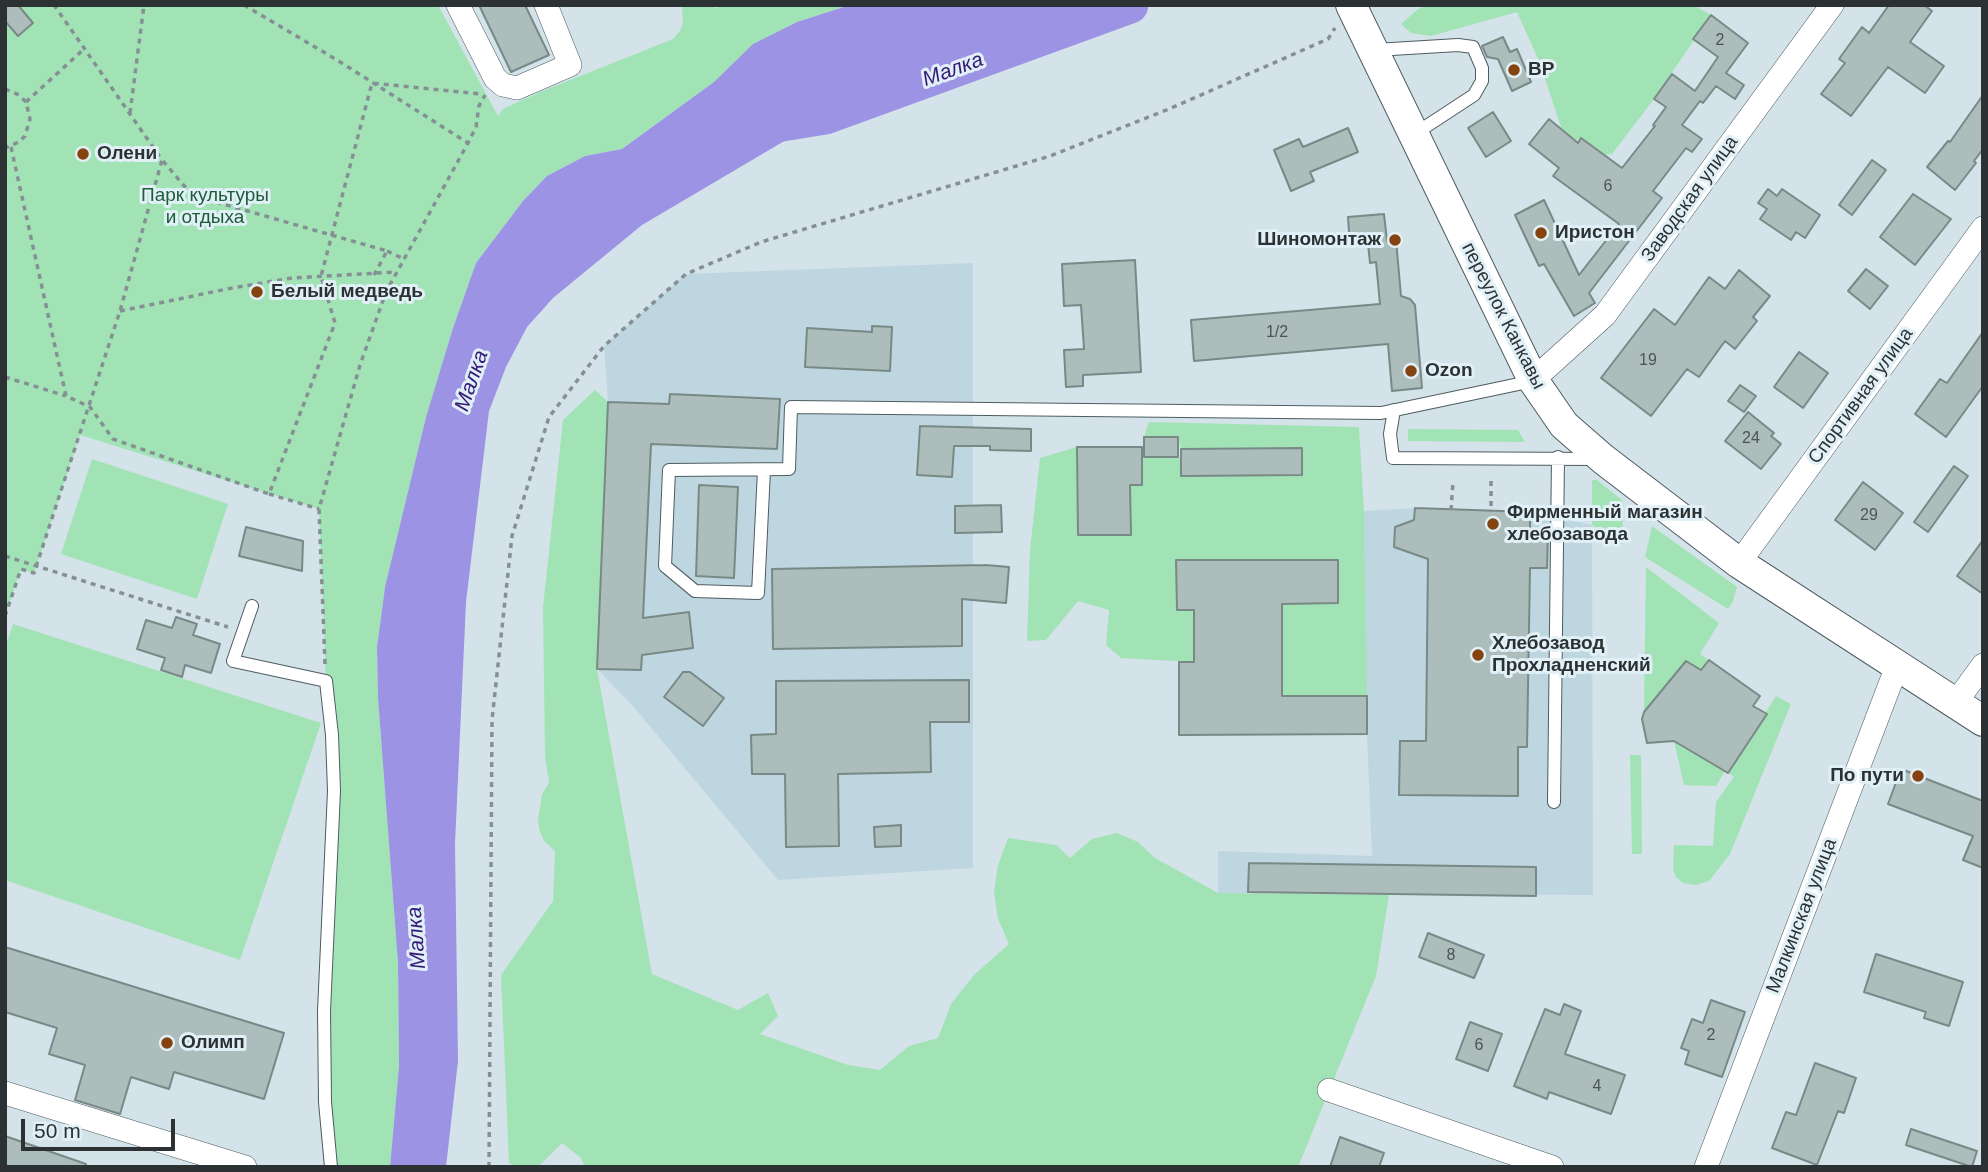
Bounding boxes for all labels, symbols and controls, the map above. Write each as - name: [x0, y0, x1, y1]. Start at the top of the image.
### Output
- house number: 2: [1716, 31, 1724, 51]
- water label: Малка: [919, 47, 987, 93]
- place label: BP: [1528, 59, 1554, 81]
- marker: BP: [1506, 62, 1522, 78]
- street label: Заводская улица: [1637, 132, 1743, 266]
- place label: Олени: [97, 143, 157, 165]
- marker: Олени: [75, 146, 91, 162]
- house number: 6: [1604, 177, 1612, 197]
- park label: Парк культуры и отдыха: [141, 185, 269, 229]
- place label: Иристон: [1555, 222, 1635, 244]
- marker: Иристон: [1533, 225, 1549, 241]
- place label: Шиномонтаж: [1257, 229, 1381, 251]
- marker: Шиномонтаж: [1387, 232, 1403, 248]
- street label: переулок Канкавы: [1456, 239, 1550, 393]
- place label: Белый медведь: [271, 281, 423, 303]
- marker: Белый медведь: [249, 284, 265, 300]
- house number: 1/2: [1266, 323, 1288, 343]
- street label: Спортивная улица: [1804, 323, 1918, 469]
- water label: Малка: [450, 347, 494, 415]
- house number: 19: [1639, 351, 1657, 371]
- place label: Ozon: [1425, 360, 1472, 382]
- marker: Ozon: [1403, 363, 1419, 379]
- house number: 24: [1742, 429, 1760, 449]
- place label: Фирменный магазин хлебозавода: [1507, 502, 1703, 546]
- house number: 29: [1860, 506, 1878, 526]
- marker: Фирменный магазин хлебозавода: [1485, 516, 1501, 532]
- place label: Хлебозавод Прохладненский: [1492, 633, 1651, 677]
- marker: Хлебозавод Прохладненский: [1470, 647, 1486, 663]
- place label: По пути: [1830, 765, 1904, 787]
- marker: По пути: [1910, 768, 1926, 784]
- street label: Малкинская улица: [1762, 835, 1842, 997]
- water label: Малка: [402, 906, 432, 970]
- house number: 8: [1447, 946, 1455, 966]
- house number: 2: [1707, 1026, 1715, 1046]
- place label: Олимп: [181, 1032, 245, 1054]
- marker: Олимп: [159, 1035, 175, 1051]
- house number: 6: [1475, 1036, 1483, 1056]
- house number: 4: [1593, 1077, 1601, 1097]
- scale bar: [24, 1106, 178, 1150]
- text: 50 m: [34, 1119, 81, 1142]

